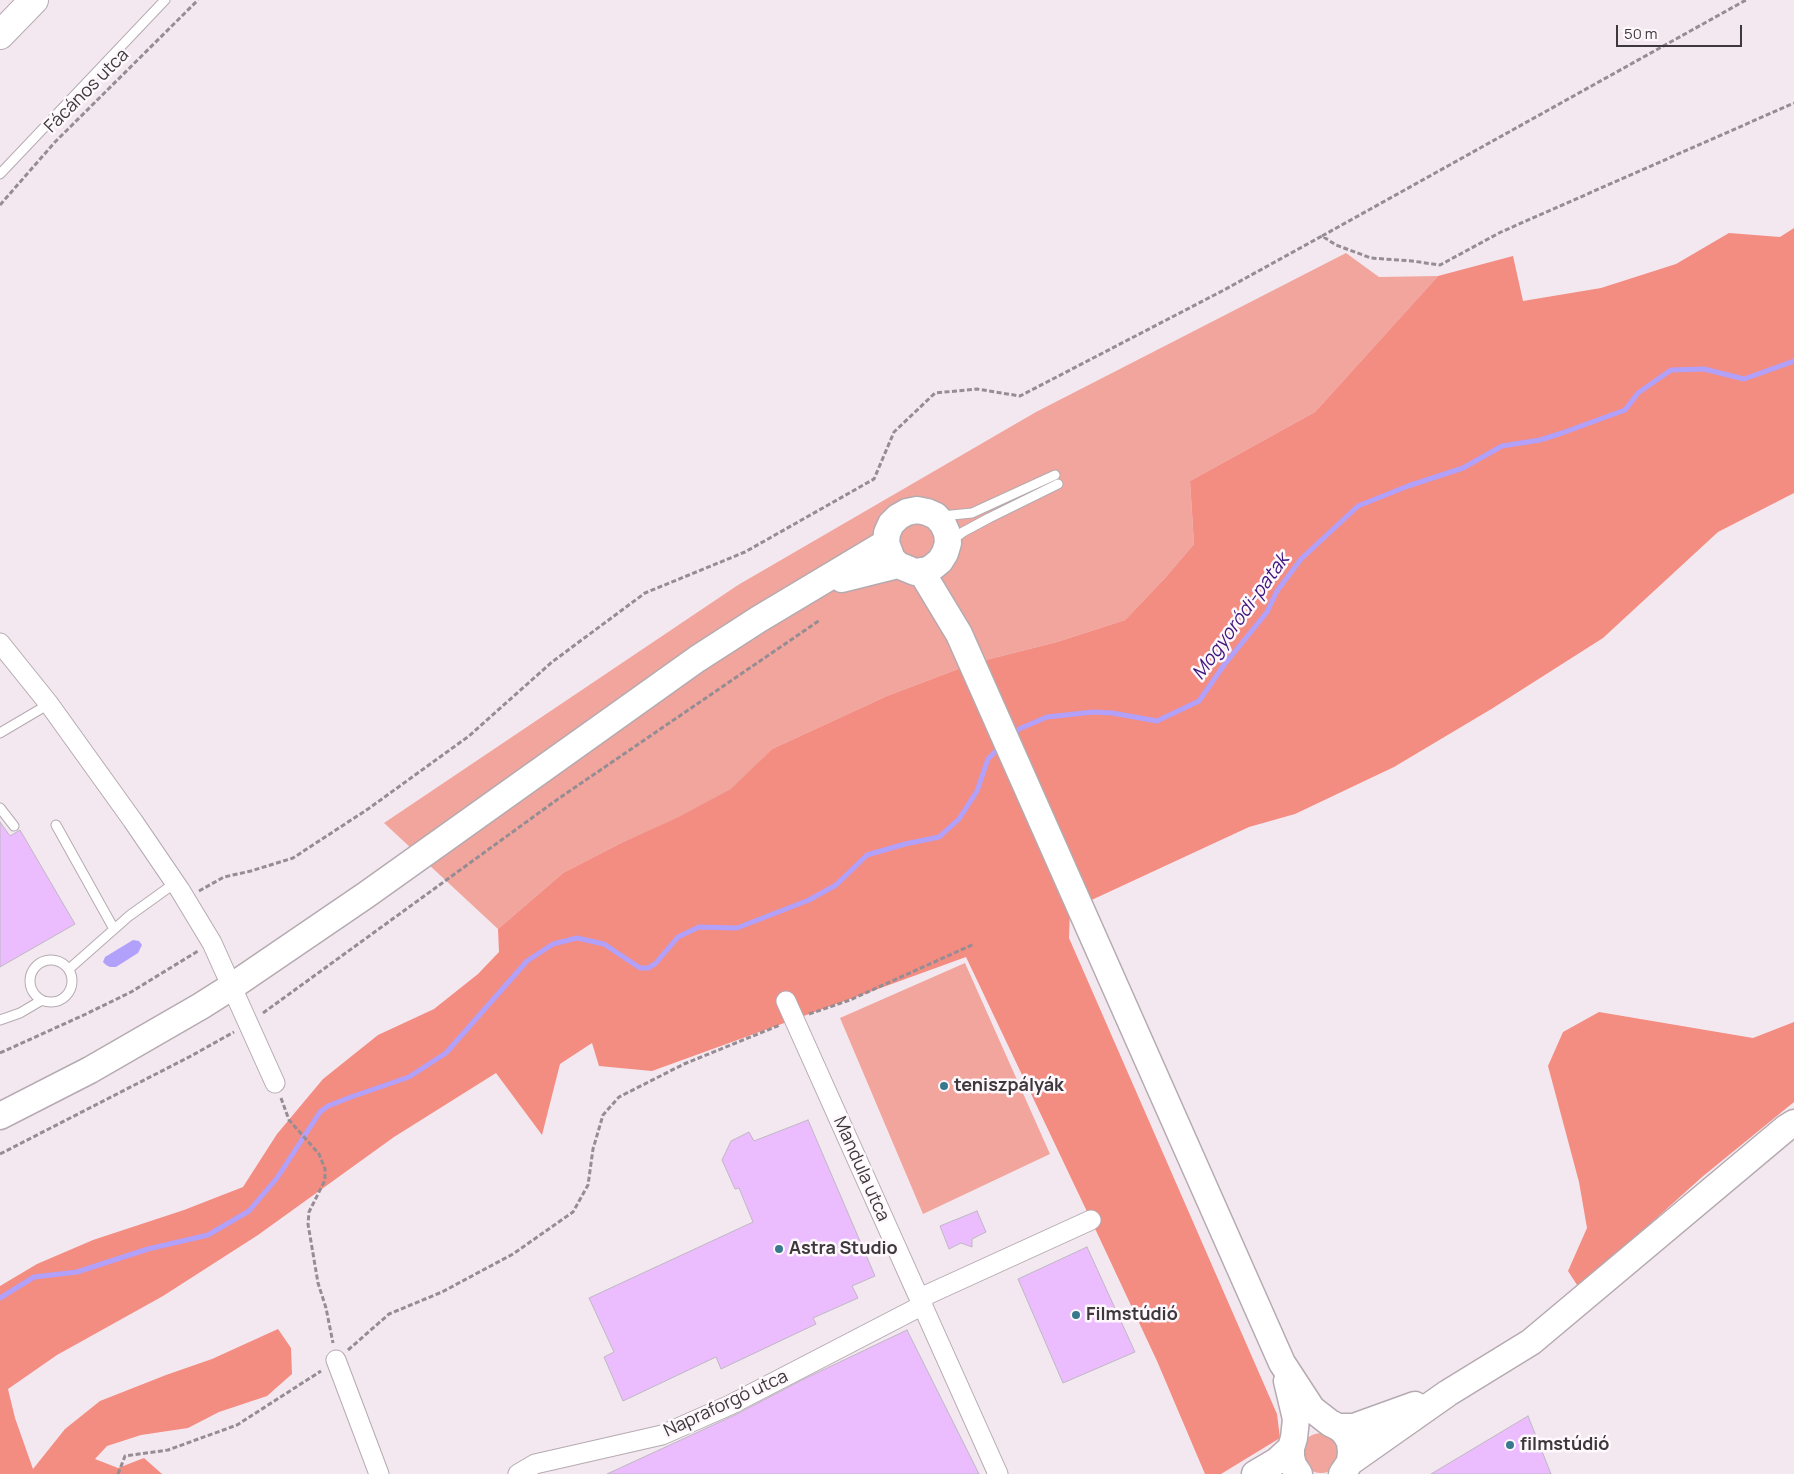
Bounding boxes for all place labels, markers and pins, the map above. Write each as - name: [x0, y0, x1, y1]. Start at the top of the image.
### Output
- place label: teniszpályák: [954, 1075, 1064, 1097]
- marker: teniszpályák: [938, 1080, 950, 1092]
- place label: Astra Studio: [789, 1238, 898, 1260]
- marker: Astra Studio: [773, 1243, 785, 1255]
- place label: Filmstúdió: [1086, 1304, 1178, 1326]
- marker: Filmstúdió: [1070, 1309, 1082, 1321]
- place label: filmstúdió: [1520, 1434, 1609, 1456]
- marker: filmstúdió: [1504, 1439, 1516, 1451]

